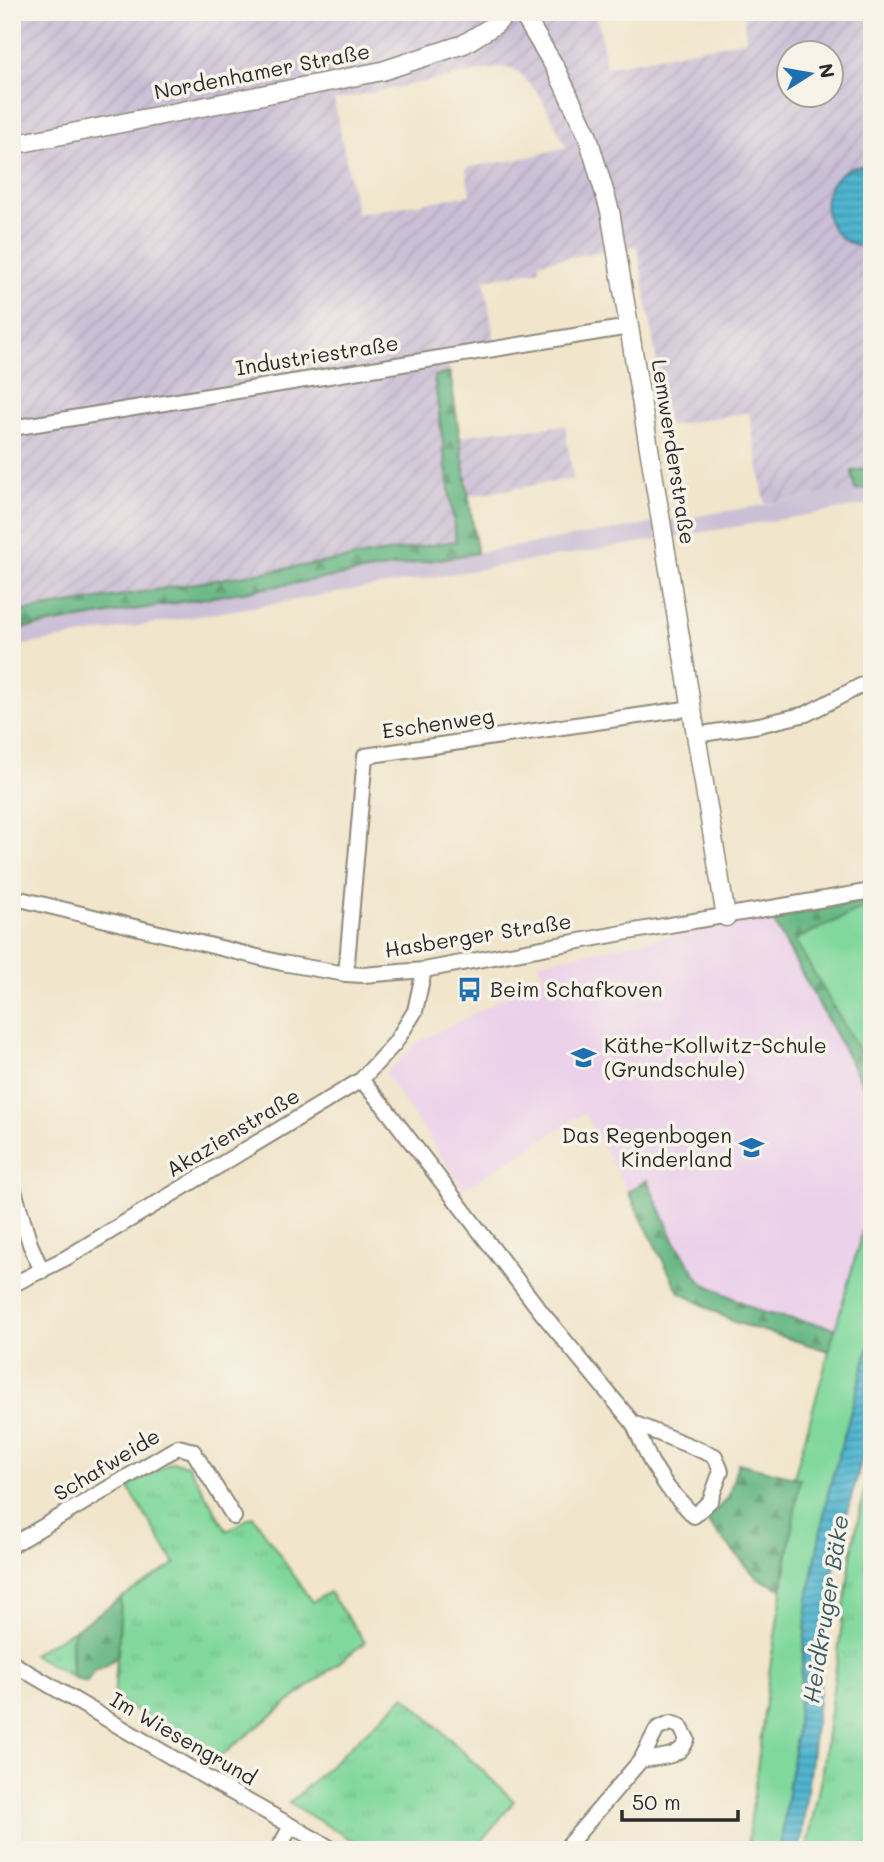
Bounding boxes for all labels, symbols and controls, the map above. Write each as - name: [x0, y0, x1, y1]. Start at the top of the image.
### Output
- street label: Nordenhamer Straße: [151, 36, 372, 105]
- north arrow: [776, 38, 846, 108]
- text: N: [814, 61, 841, 80]
- street label: Industriestraße: [233, 328, 400, 381]
- street label: Lemwerderstraße: [647, 357, 702, 546]
- street label: Eschenweg: [380, 701, 495, 744]
- street label: Hasberger Straße: [383, 906, 573, 963]
- place label: Beim Schafkoven: [490, 975, 663, 1002]
- bus stop icon: Beim Schafkoven: [456, 976, 484, 1004]
- place label: Käthe-Kollwitz-Schule (Grundschule): [604, 1031, 827, 1082]
- school or university icon: Käthe-Kollwitz-Schule (Grundschule): [570, 1044, 598, 1072]
- street label: Akazienstraße: [161, 1081, 304, 1182]
- place label: Das Regenbogen Kinderland: [562, 1121, 732, 1172]
- school or university icon: Das Regenbogen Kinderland: [738, 1134, 766, 1162]
- street label: Schafweide: [48, 1421, 164, 1506]
- water label: Heidkruger Bäke: [795, 1513, 855, 1705]
- street label: Im Wiesengrund: [106, 1685, 262, 1791]
- scale bar: [622, 1778, 737, 1822]
- text: 50 m: [632, 1788, 681, 1815]

